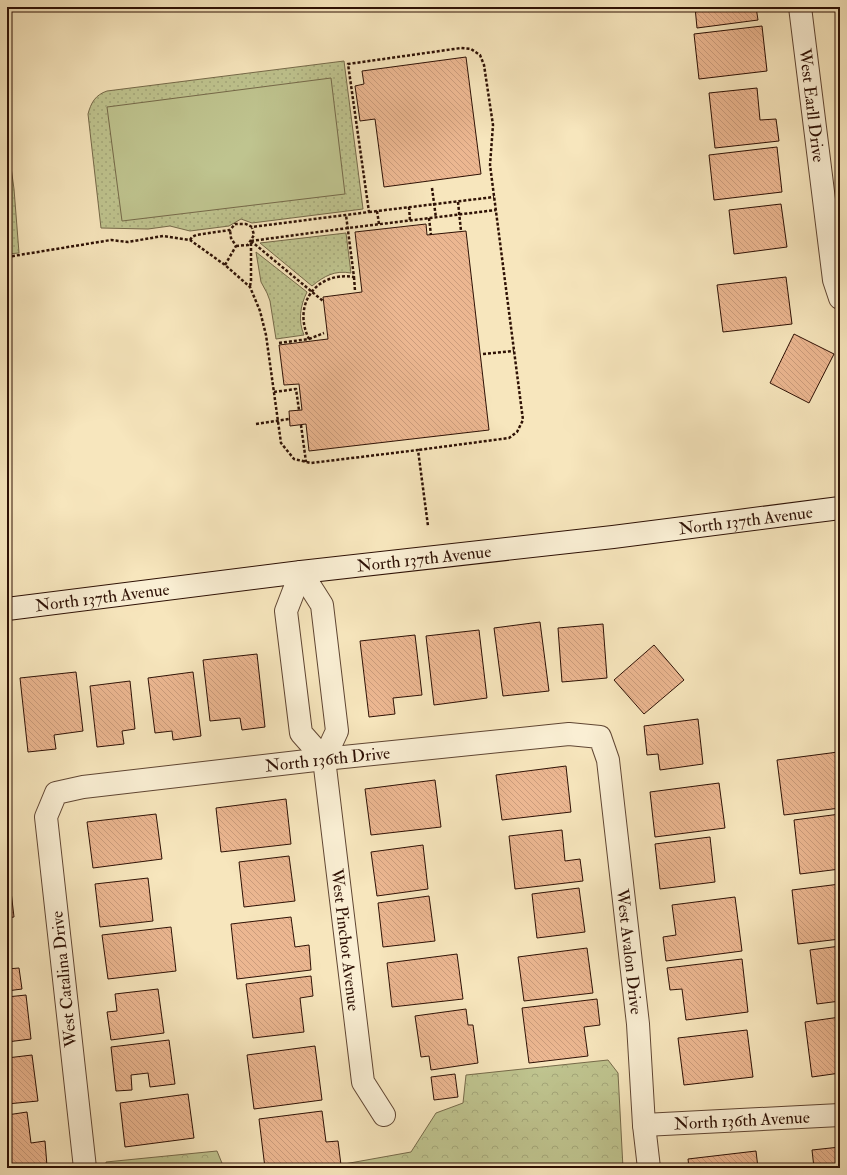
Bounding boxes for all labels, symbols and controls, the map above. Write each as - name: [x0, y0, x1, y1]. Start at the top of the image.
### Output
- street label: West Earll Drive: [795, 46, 830, 163]
- street label: North 137th Avenue: [677, 501, 814, 539]
- street label: North 137th Avenue: [356, 540, 492, 576]
- street label: North 137th Avenue: [34, 578, 171, 616]
- street label: North 136th Drive: [264, 742, 391, 776]
- street label: West Pinchot Avenue: [327, 866, 365, 1012]
- street label: West Avalon Drive: [612, 887, 647, 1015]
- street label: West Catalina Drive: [46, 910, 82, 1049]
- street label: North 136th Avenue: [673, 1106, 810, 1134]

